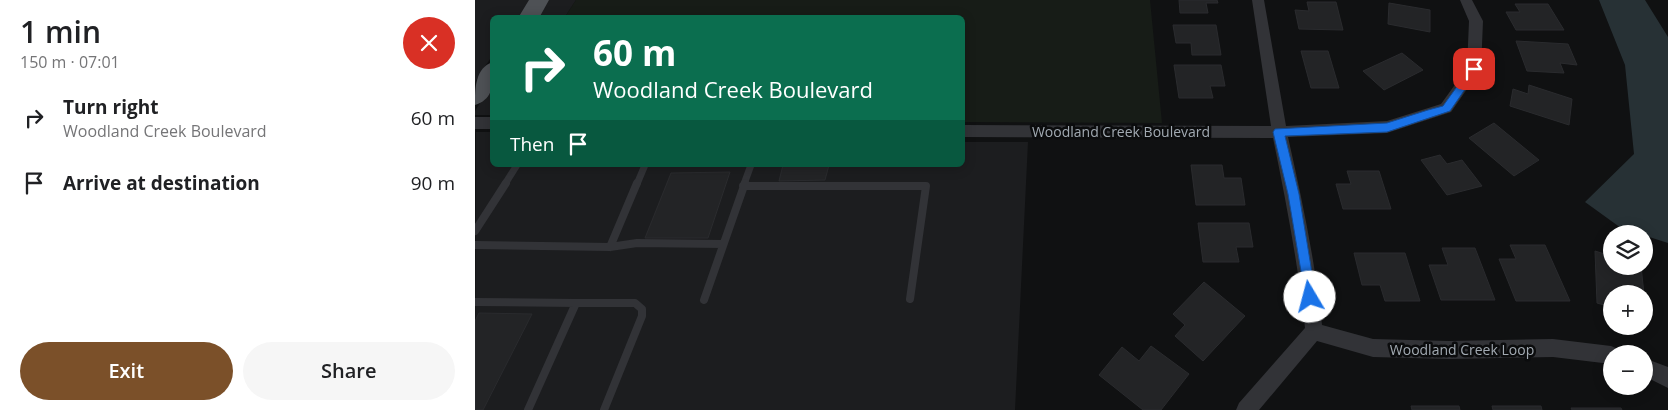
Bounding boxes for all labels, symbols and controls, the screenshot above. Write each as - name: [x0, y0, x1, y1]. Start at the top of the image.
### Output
- text: 1 min: [20, 11, 101, 52]
- button: close: [403, 17, 455, 69]
- text: 60 m: [593, 29, 676, 76]
- icon: right: [510, 35, 575, 100]
- pin: [1453, 48, 1495, 90]
- text: 150 m · 07:01: [20, 51, 120, 73]
- icon: arrive: [1460, 55, 1488, 83]
- text: Woodland Creek Boulevard: [593, 74, 873, 104]
- text: Turn right: [63, 94, 158, 120]
- icon: right: [20, 104, 48, 132]
- text: 60 m: [411, 105, 455, 131]
- text: Woodland Creek Boulevard: [63, 120, 267, 142]
- street label: Woodland Creek Boulevard: [1032, 122, 1210, 141]
- icon: arrive: [564, 130, 592, 158]
- text: Then: [510, 131, 554, 157]
- icon: arrive: [20, 169, 48, 197]
- text: Arrive at destination: [63, 170, 260, 196]
- text: 90 m: [411, 170, 455, 196]
- map controls: [1603, 225, 1653, 395]
- button: layers: [1603, 225, 1653, 275]
- position arrow: [1283, 270, 1335, 322]
- button: +: [1603, 285, 1653, 335]
- street label: Woodland Creek Loop: [1390, 340, 1534, 359]
- button: Exit: [20, 342, 233, 400]
- button: Share: [243, 342, 455, 400]
- button: −: [1603, 345, 1653, 395]

